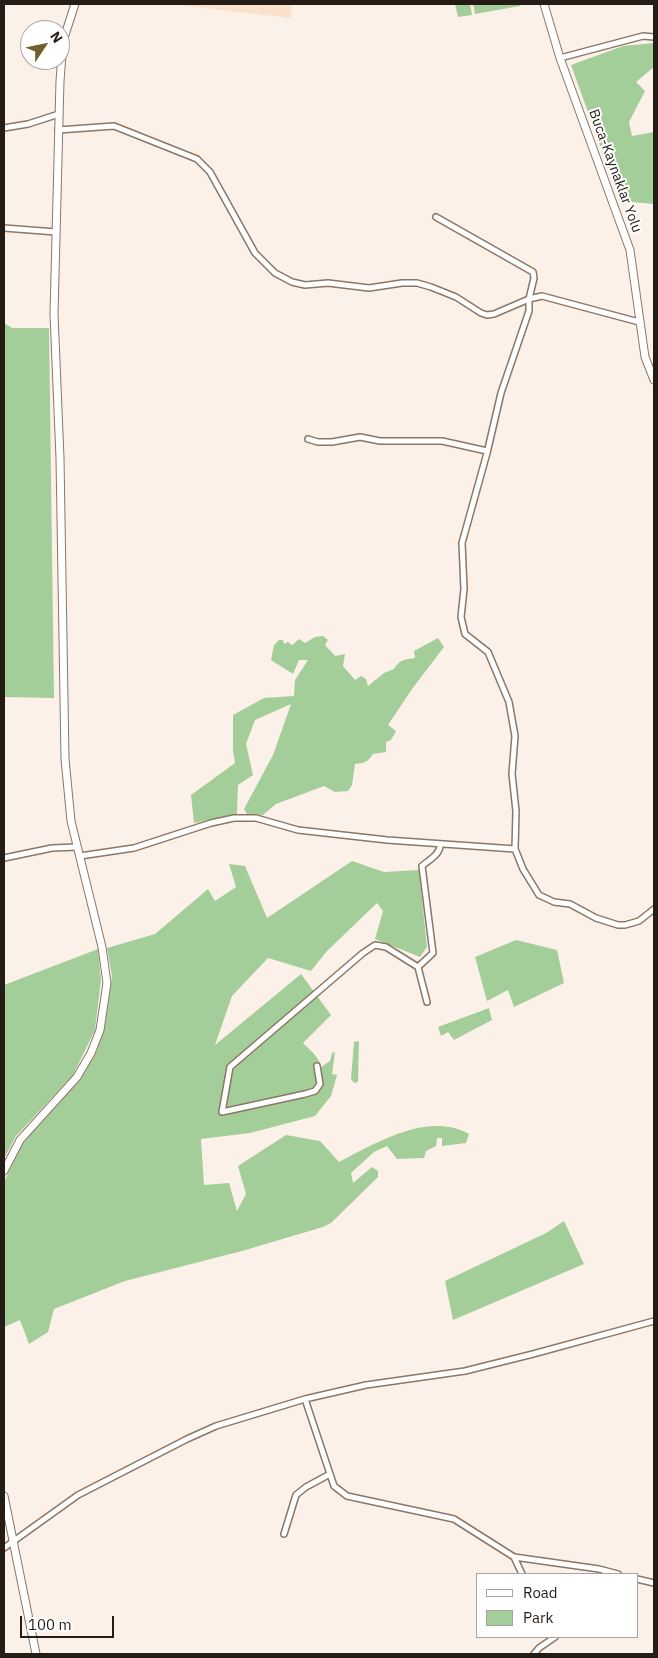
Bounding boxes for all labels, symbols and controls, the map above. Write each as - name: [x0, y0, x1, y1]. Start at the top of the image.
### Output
- north arrow: [20, 20, 70, 70]
- text: N: [46, 28, 67, 46]
- street label: Buca-Kaynaklar Yolu: [585, 107, 645, 235]
- legend: [476, 1573, 638, 1638]
- text: Road: [523, 1583, 558, 1602]
- scale bar: [22, 1606, 116, 1638]
- text: Park: [523, 1608, 553, 1627]
- text: 100 m: [28, 1615, 72, 1634]

